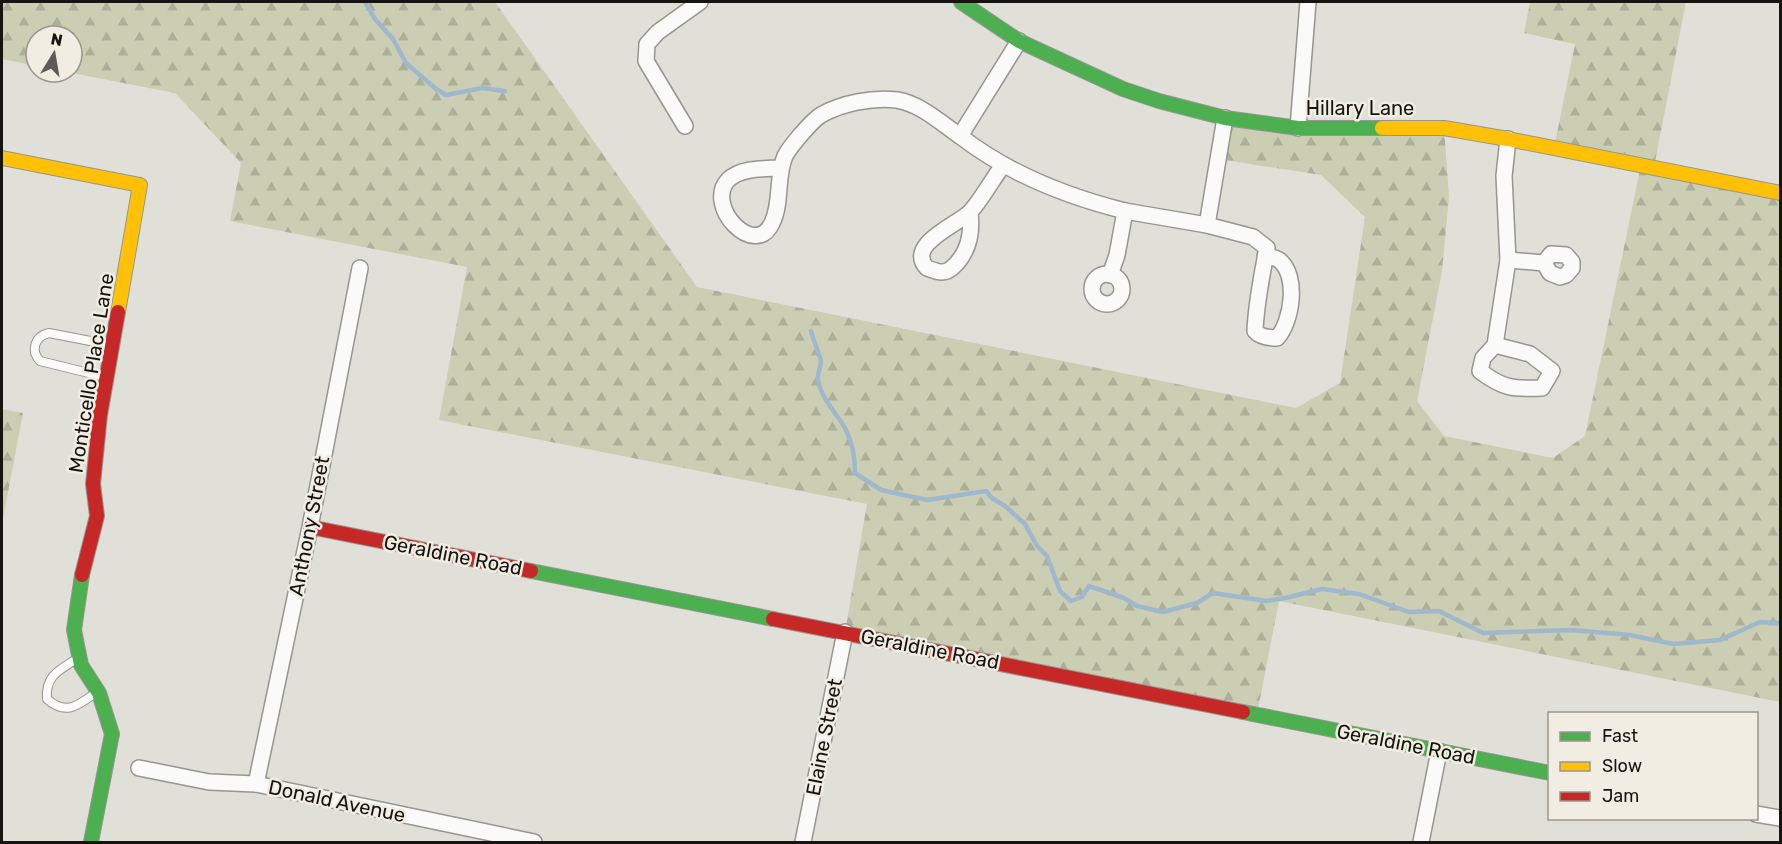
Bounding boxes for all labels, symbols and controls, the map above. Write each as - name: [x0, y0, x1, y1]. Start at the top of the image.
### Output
- north arrow: [24, 24, 84, 84]
- text: N: [49, 29, 64, 50]
- street label: Hillary Lane: [1306, 96, 1414, 120]
- street label: Monticello Place Lane: [63, 271, 119, 475]
- street label: Anthony Street: [284, 454, 334, 598]
- street label: Geraldine Road: [382, 530, 524, 580]
- street label: Geraldine Road: [859, 624, 1001, 674]
- street label: Elaine Street: [801, 676, 847, 798]
- legend: [1548, 712, 1758, 820]
- street label: Geraldine Road: [1335, 719, 1477, 769]
- text: Fast: [1602, 725, 1638, 747]
- text: Slow: [1602, 755, 1642, 777]
- street label: Donald Avenue: [266, 775, 408, 827]
- text: Jam: [1602, 785, 1639, 807]

